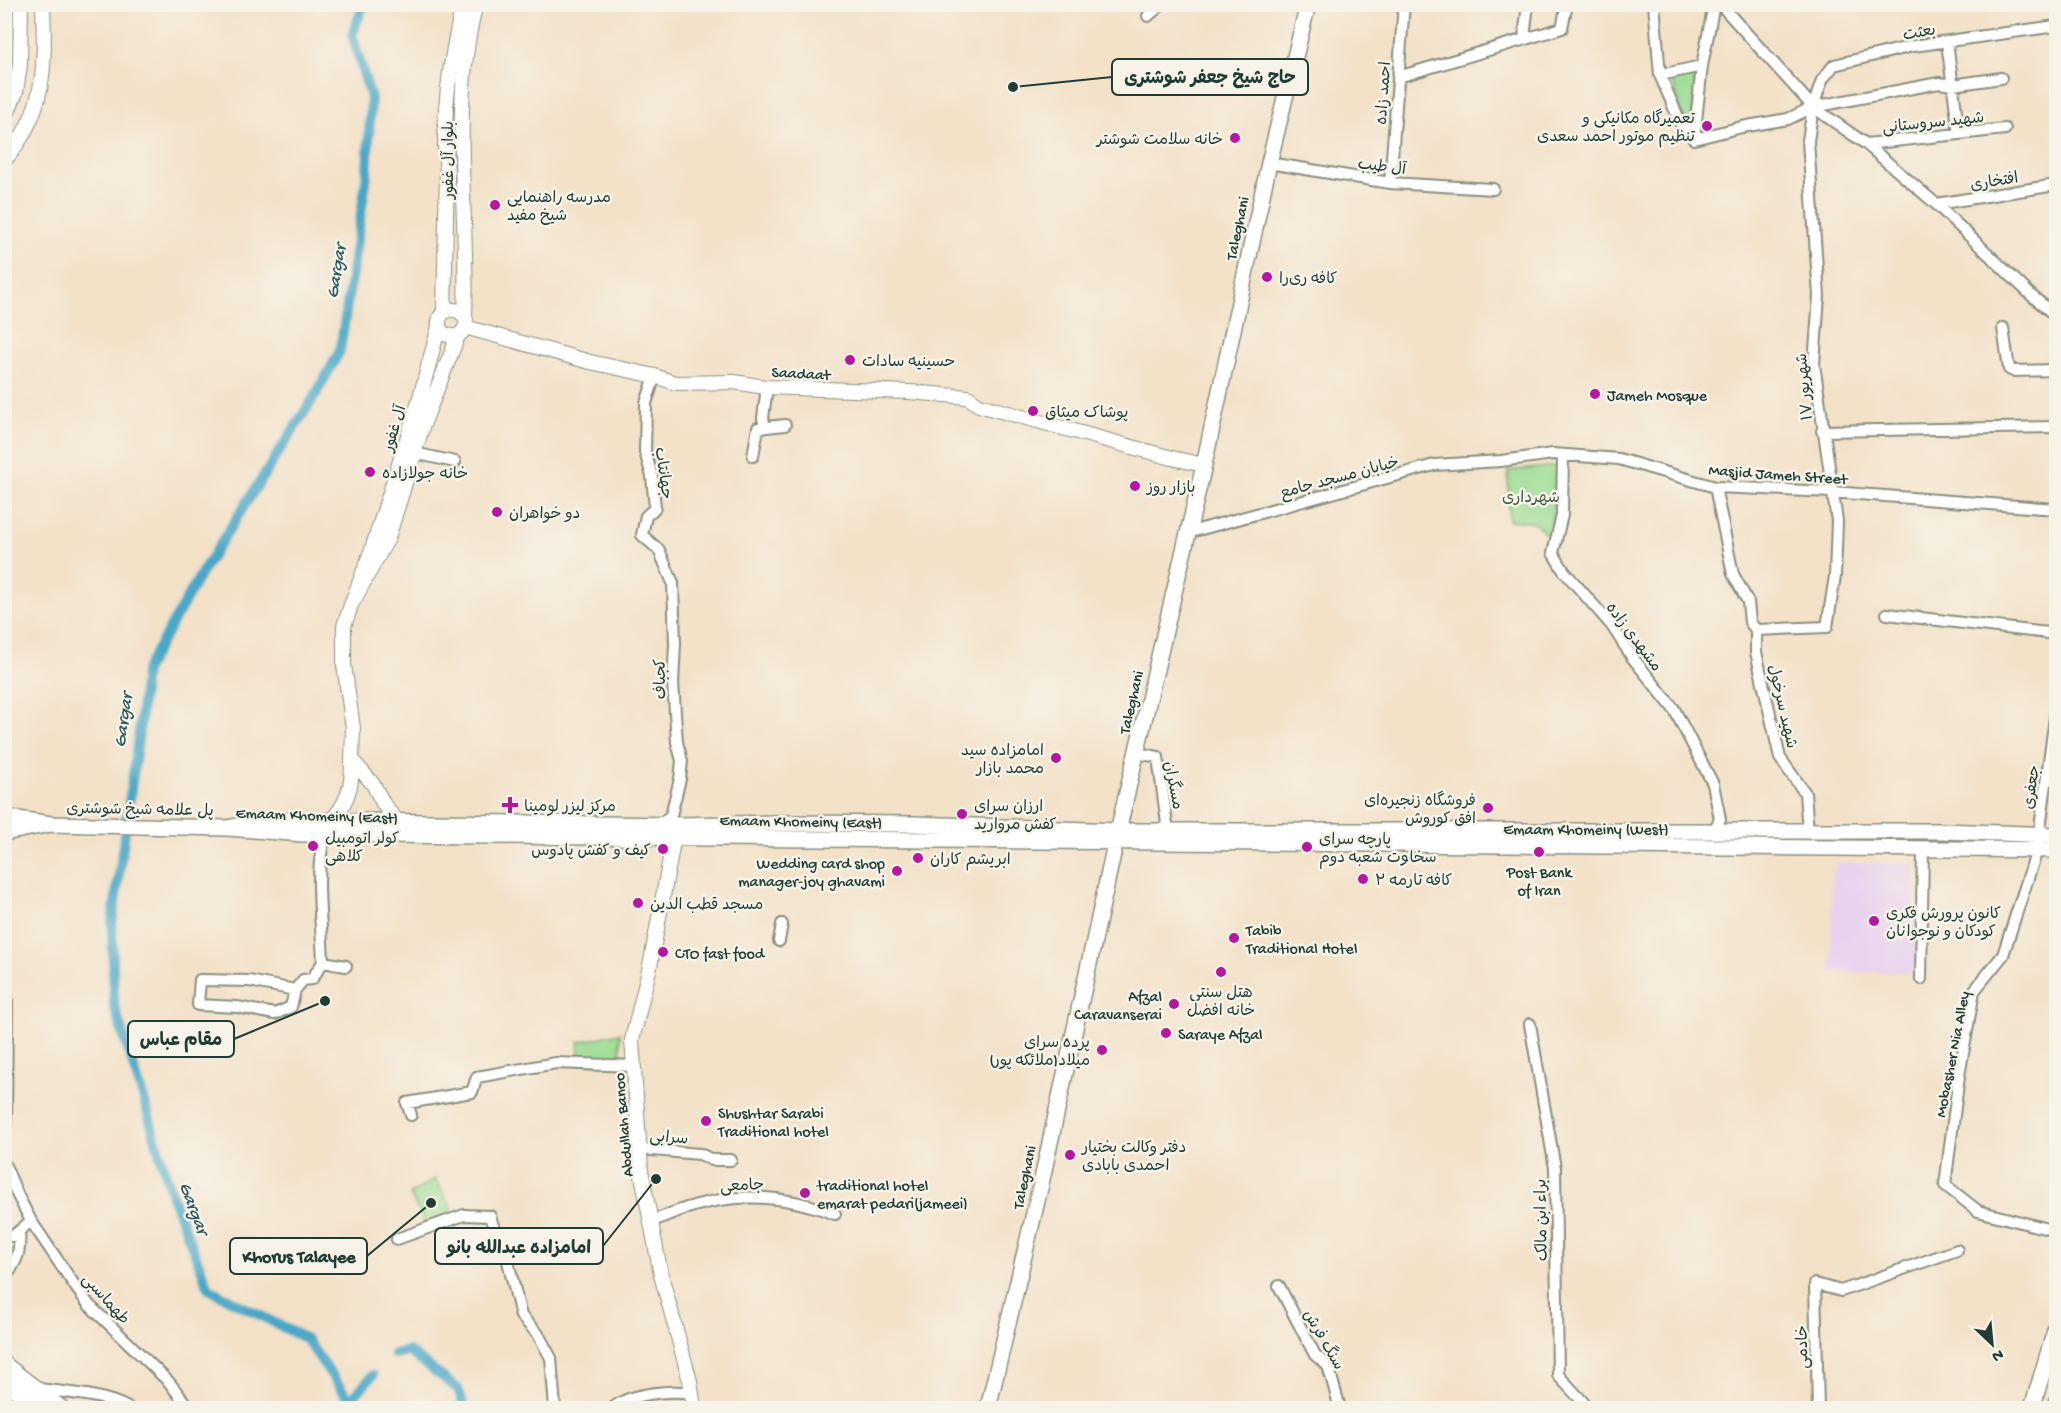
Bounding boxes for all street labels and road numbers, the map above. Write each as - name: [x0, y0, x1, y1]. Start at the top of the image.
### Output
- street label: بعثت: [1902, 22, 1938, 47]
- street label: احمد زاده: [1374, 61, 1397, 125]
- street label: شهید سروستانی: [1881, 110, 1985, 139]
- street label: بلوار آل غفور: [440, 121, 460, 201]
- street label: آل طیب: [1356, 155, 1408, 181]
- street label: افتخاری: [1969, 170, 2020, 197]
- street label: Taleghani: [1223, 195, 1255, 263]
- street label: ۱۷ شهریور: [1794, 352, 1819, 421]
- street label: Saadaat: [771, 364, 832, 387]
- street label: آل غفور: [379, 402, 413, 456]
- street label: جهانتاب: [648, 446, 675, 501]
- street label: خیابان مسجد جامع: [1278, 454, 1401, 504]
- street label: Masjid Jameh Street: [1708, 462, 1849, 491]
- street label: مشهدی زاده: [1600, 600, 1664, 676]
- street label: کجباف: [653, 658, 672, 699]
- street label: شهید سرخول: [1762, 663, 1799, 751]
- street label: Taleghani: [1117, 669, 1150, 737]
- street label: مسگران: [1158, 759, 1189, 811]
- street label: جعفری: [2021, 764, 2046, 811]
- street label: پل علامه شیخ شوشتری: [66, 801, 214, 822]
- street label: Emaam Khomeiny (East): [235, 805, 398, 830]
- street label: Emaam Khomeiny (East): [719, 813, 882, 834]
- street label: Emaam Khomeiny (West): [1503, 822, 1669, 841]
- street label: Mobasher Nia Alley: [1933, 990, 1976, 1119]
- street label: Abdullah Banoo: [611, 1072, 639, 1178]
- street label: سرابی: [649, 1128, 689, 1151]
- street label: Taleghani: [1010, 1144, 1042, 1212]
- street label: جامعی: [720, 1177, 765, 1198]
- street label: براء ابن مالک: [1533, 1178, 1554, 1261]
- street label: طهماسبی: [77, 1271, 132, 1330]
- street label: سنگ فرش: [1297, 1306, 1349, 1374]
- street label: خادمی: [1795, 1325, 1814, 1369]

